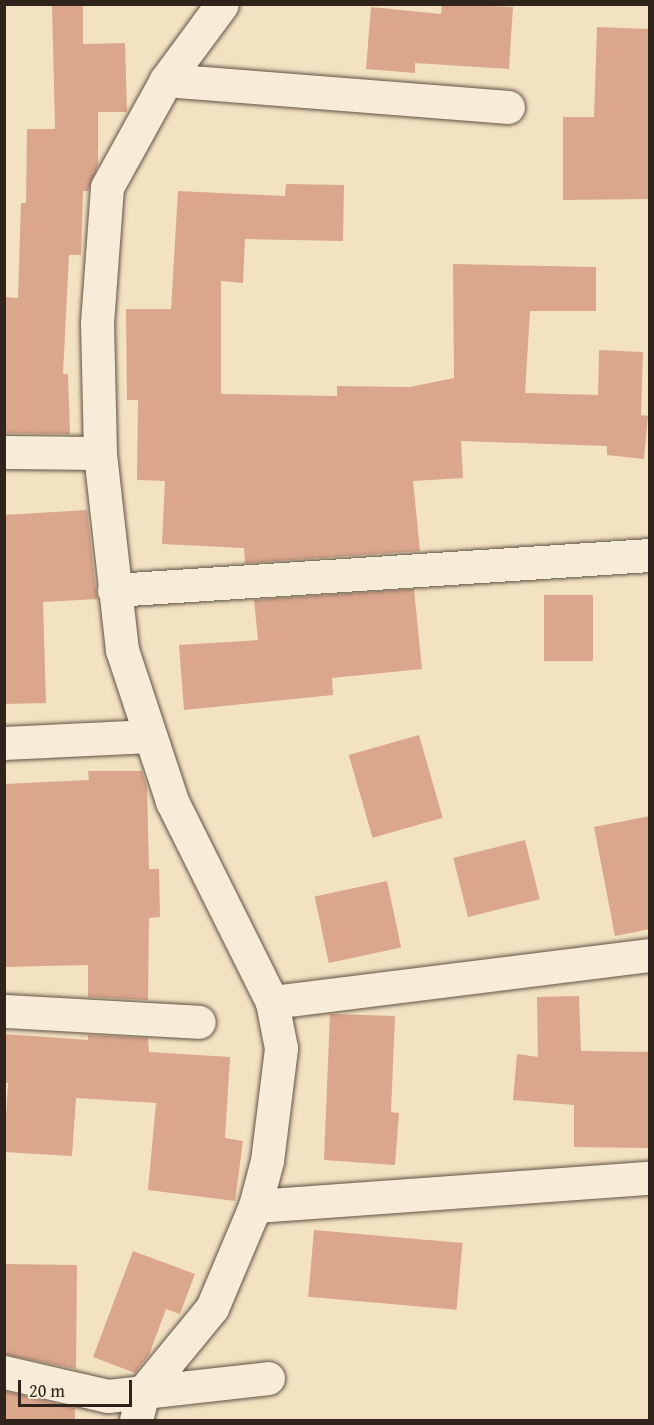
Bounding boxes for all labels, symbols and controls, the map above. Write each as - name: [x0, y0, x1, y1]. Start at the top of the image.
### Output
- scale bar: [21, 1368, 135, 1406]
- text: 20 m: [29, 1377, 65, 1404]

